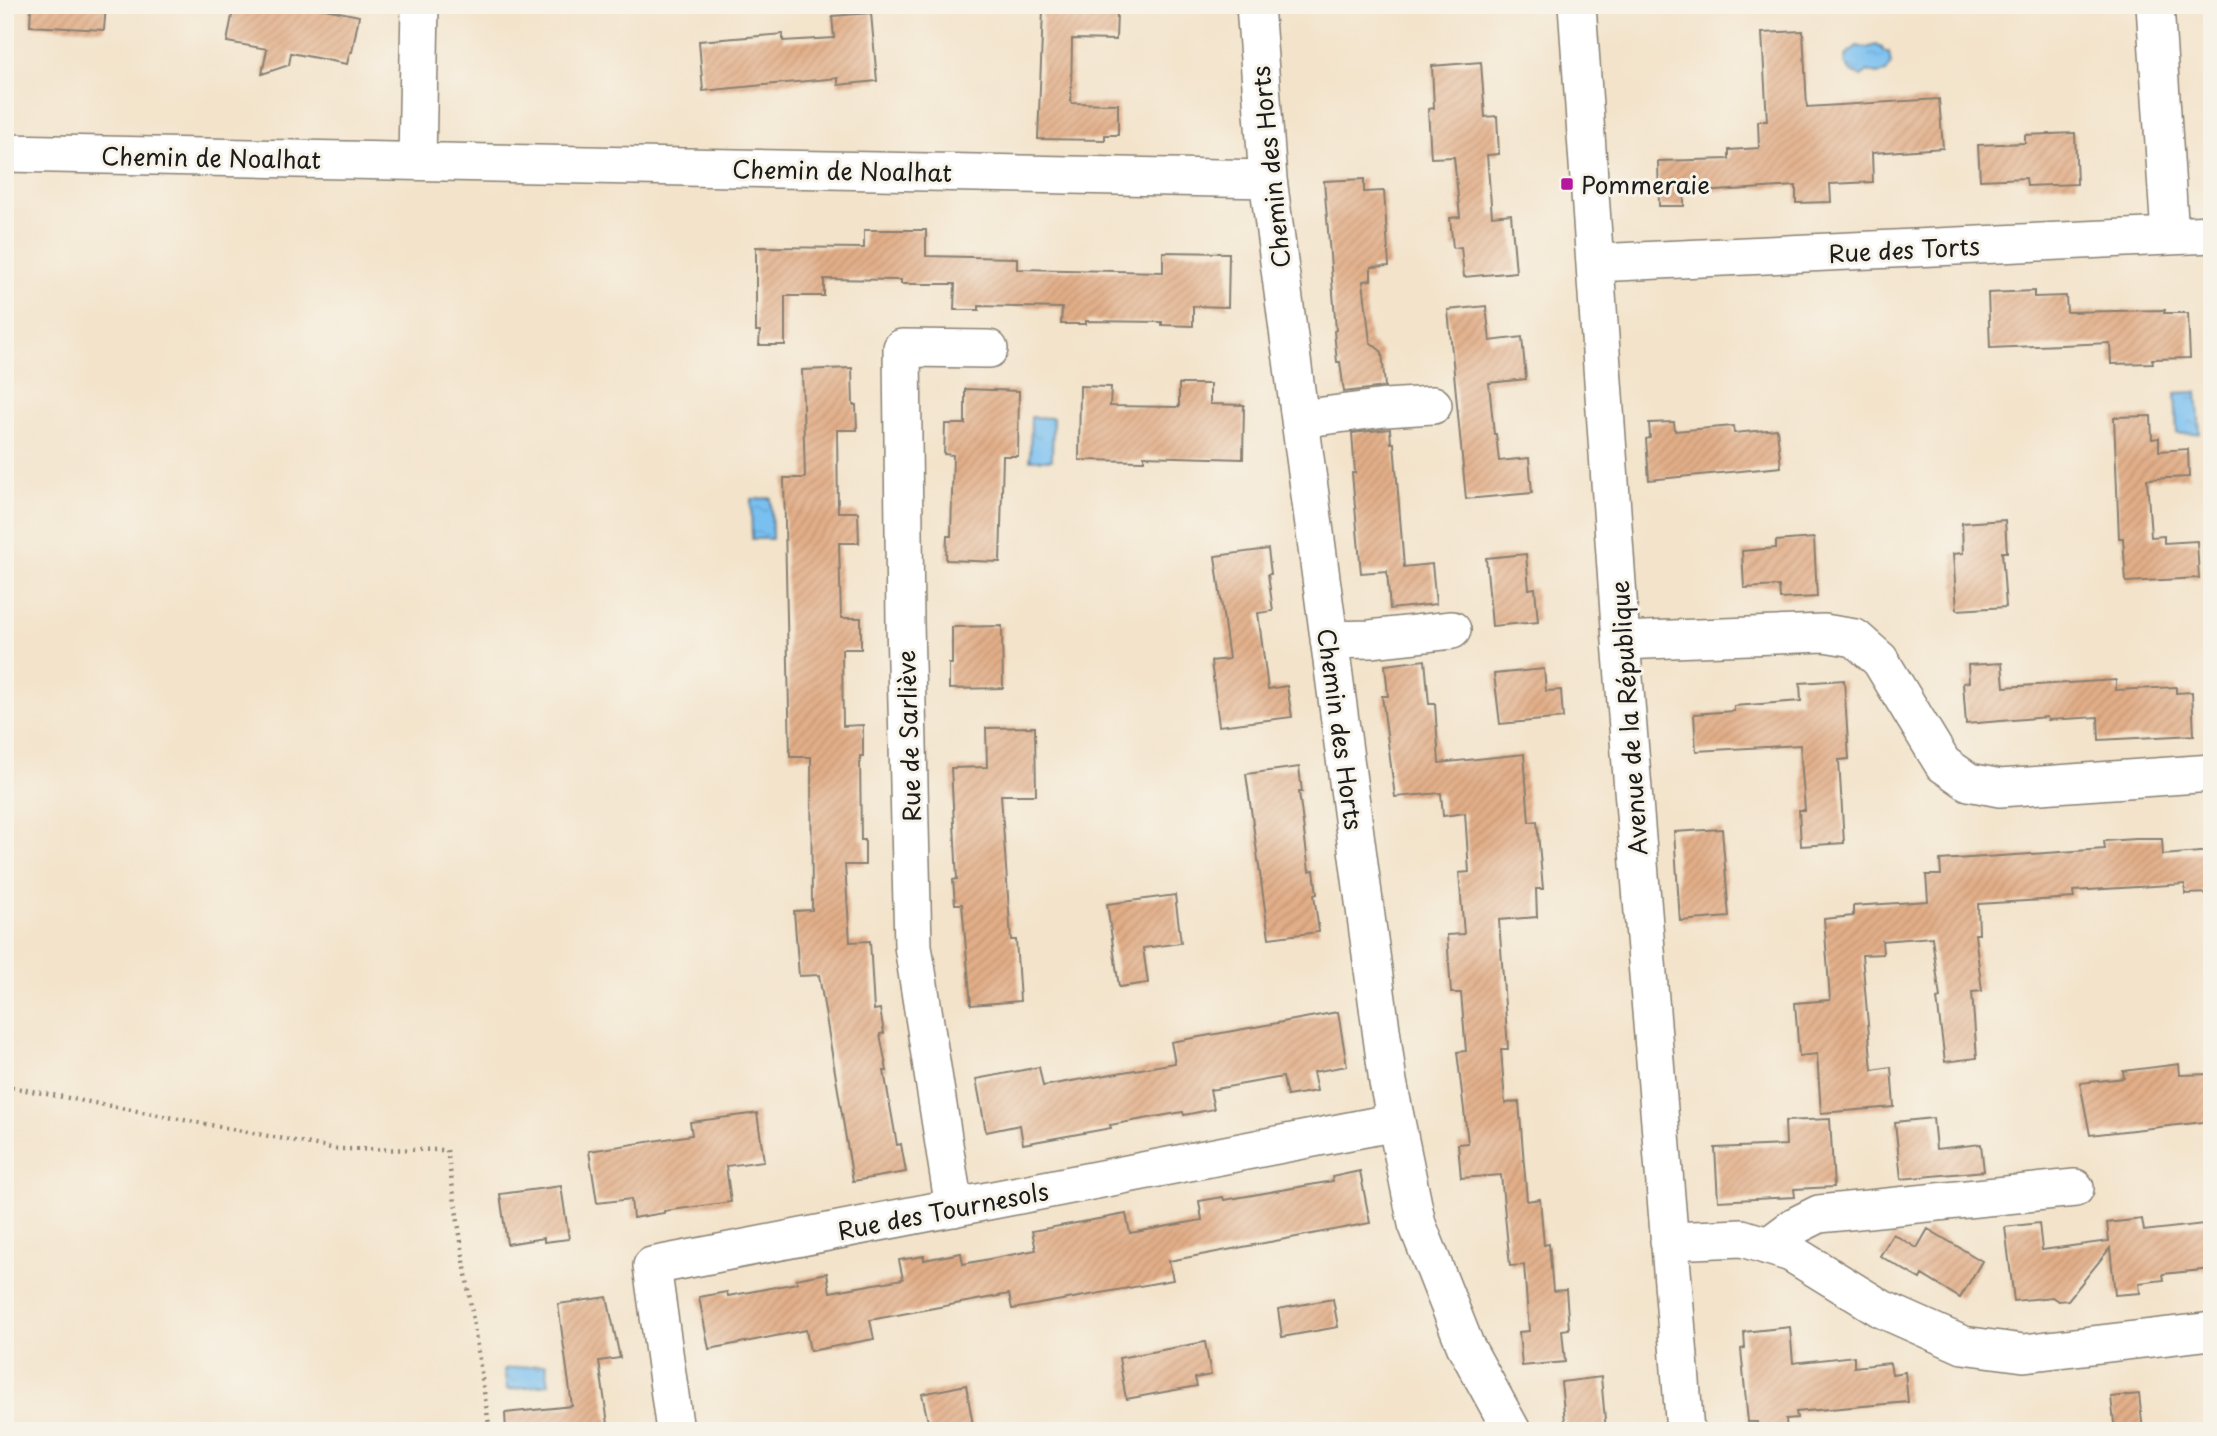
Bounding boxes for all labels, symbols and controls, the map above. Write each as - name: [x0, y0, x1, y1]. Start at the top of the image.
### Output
- street label: Chemin des Horts: [1241, 64, 1299, 270]
- street label: Chemin de Noalhat: [101, 137, 321, 177]
- street label: Chemin de Noalhat: [732, 150, 952, 190]
- place label: Pommeraie: [1581, 166, 1710, 202]
- marker: Pommeraie: [1559, 176, 1575, 192]
- street label: Rue des Torts: [1828, 227, 1980, 271]
- street label: Avenue de la République: [1600, 579, 1656, 857]
- street label: Chemin des Horts: [1309, 626, 1373, 832]
- street label: Rue de Sarliève: [887, 649, 929, 823]
- street label: Rue des Tournesols: [834, 1172, 1052, 1248]

